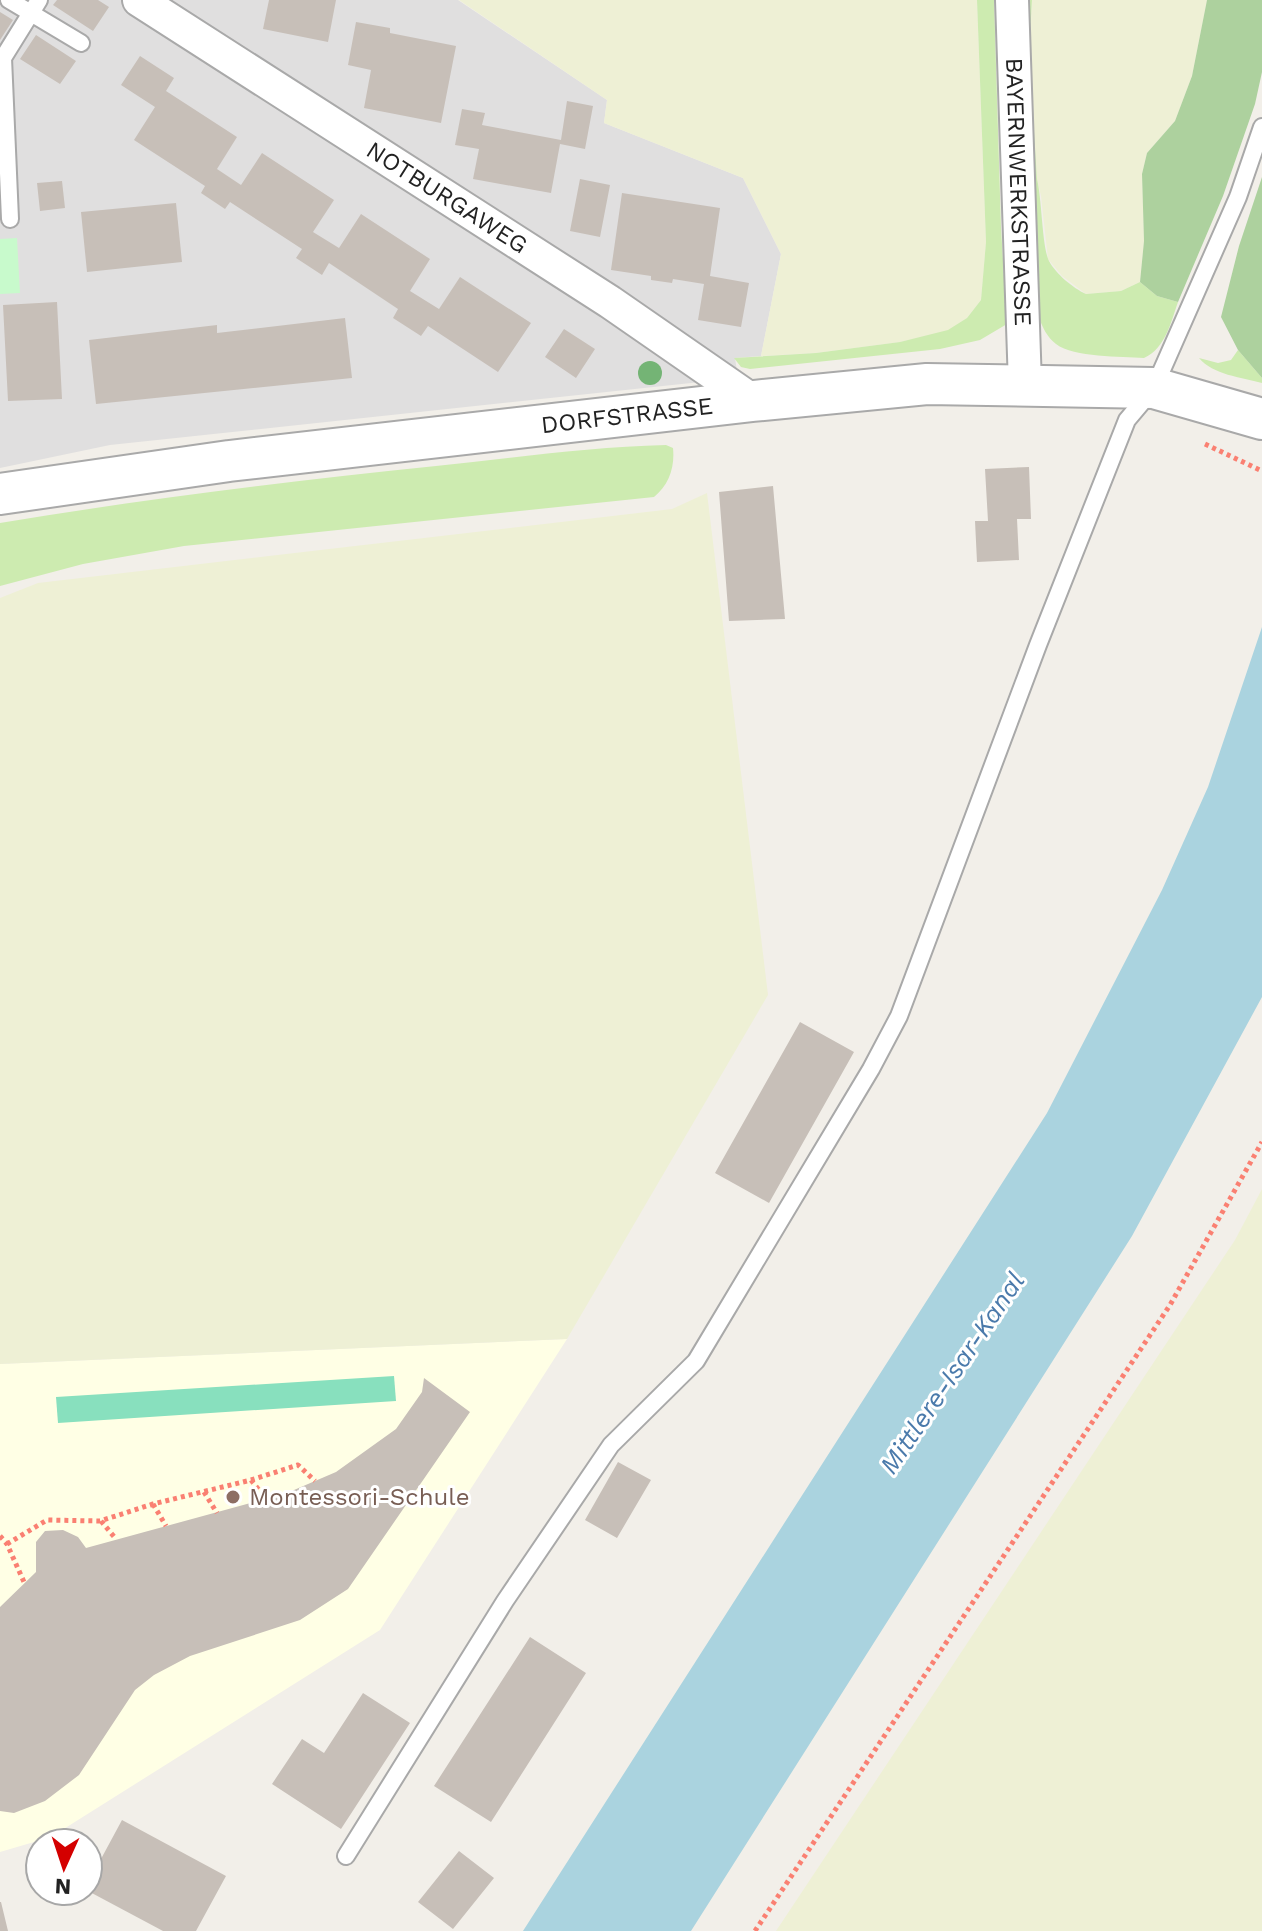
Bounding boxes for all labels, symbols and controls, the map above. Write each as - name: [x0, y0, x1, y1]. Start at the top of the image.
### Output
- street label: BAYERNWERKSTRASSE: [1000, 57, 1037, 326]
- street label: NOTBURGAWEG: [361, 136, 533, 259]
- street label: DORFSTRASSE: [540, 392, 714, 439]
- water label: Mittlere-Isar-Kanal: [873, 1266, 1031, 1479]
- place label: Montessori-Schule: [249, 1483, 470, 1511]
- marker: Montessori-Schule: [224, 1488, 242, 1506]
- north arrow: [24, 1827, 104, 1907]
- text: N: [54, 1874, 72, 1899]

